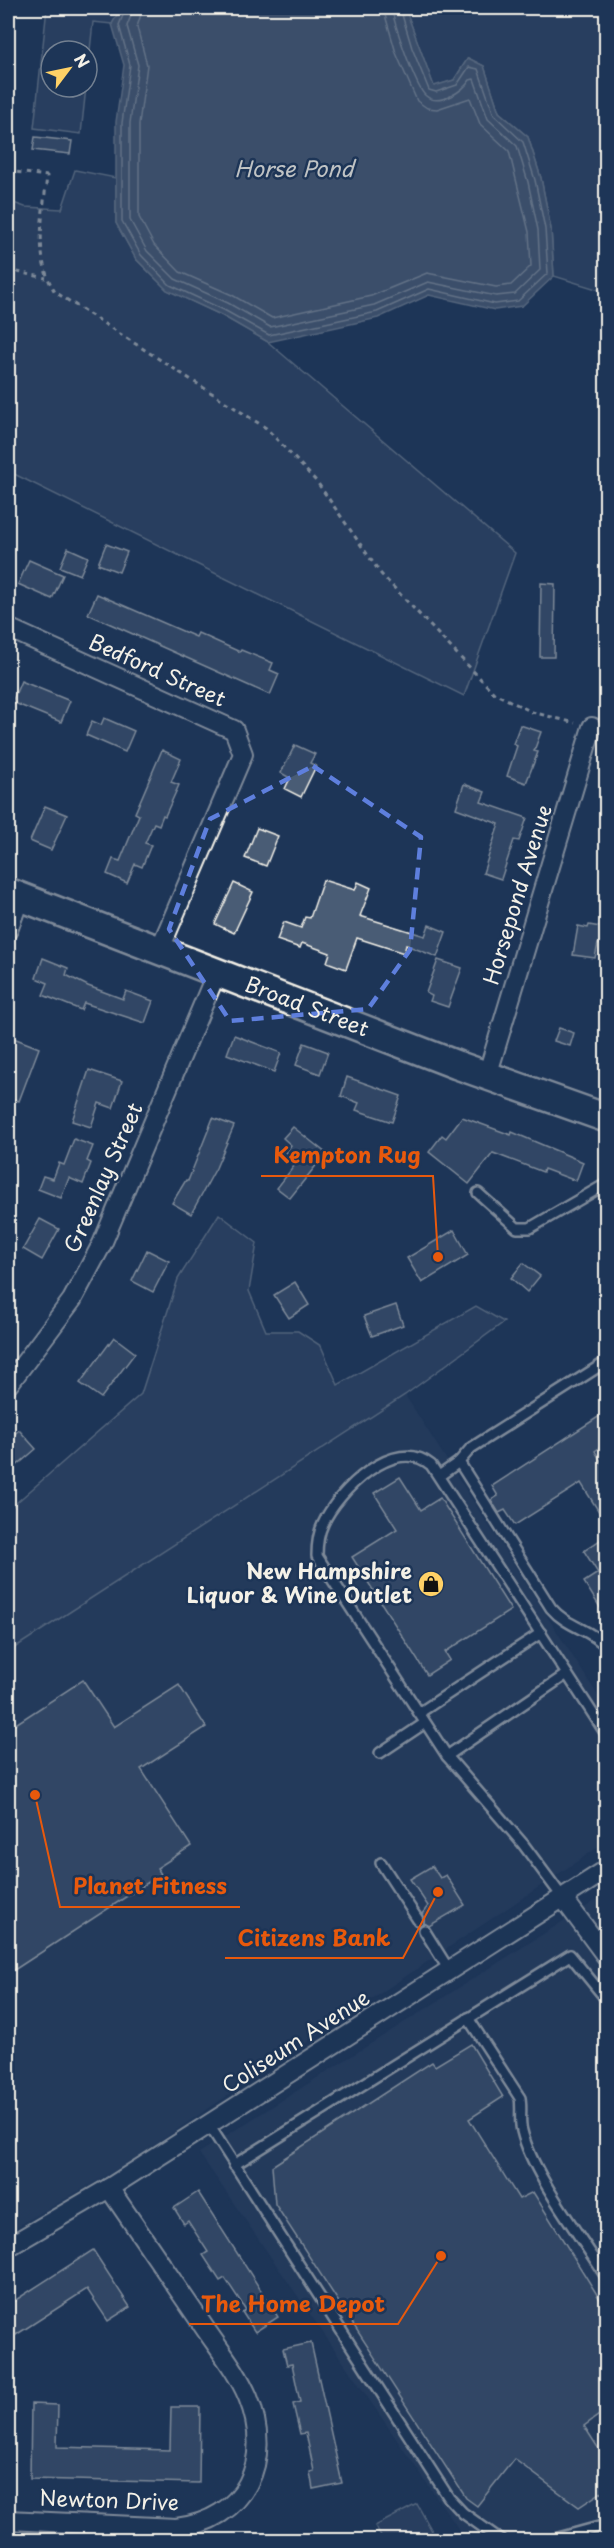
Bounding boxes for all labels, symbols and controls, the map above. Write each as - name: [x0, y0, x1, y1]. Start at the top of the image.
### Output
- north arrow: [39, 39, 99, 99]
- text: N: [69, 49, 96, 72]
- water label: Horse Pond: [235, 151, 357, 184]
- street label: Bedford Street: [84, 625, 231, 714]
- street label: Horsepond Avenue: [473, 800, 559, 988]
- street label: Broad Street: [241, 967, 374, 1044]
- street label: Greenlay Street: [55, 1097, 150, 1257]
- callout: Kempton Rug: [261, 1136, 433, 1176]
- text: Kempton Rug: [273, 1137, 421, 1170]
- place label: New Hampshire Liquor & Wine Outlet: [187, 1554, 412, 1610]
- shop icon: New Hampshire Liquor & Wine Outlet: [416, 1569, 446, 1599]
- callout: Planet Fitness: [60, 1867, 240, 1907]
- text: Planet Fitness: [73, 1868, 227, 1901]
- callout: Citizens Bank: [225, 1918, 403, 1958]
- text: Citizens Bank: [237, 1920, 391, 1953]
- street label: Coliseum Avenue: [215, 1980, 375, 2100]
- callout: The Home Depot: [189, 2284, 398, 2324]
- text: The Home Depot: [201, 2286, 386, 2319]
- street label: Newton Drive: [39, 2481, 179, 2517]

